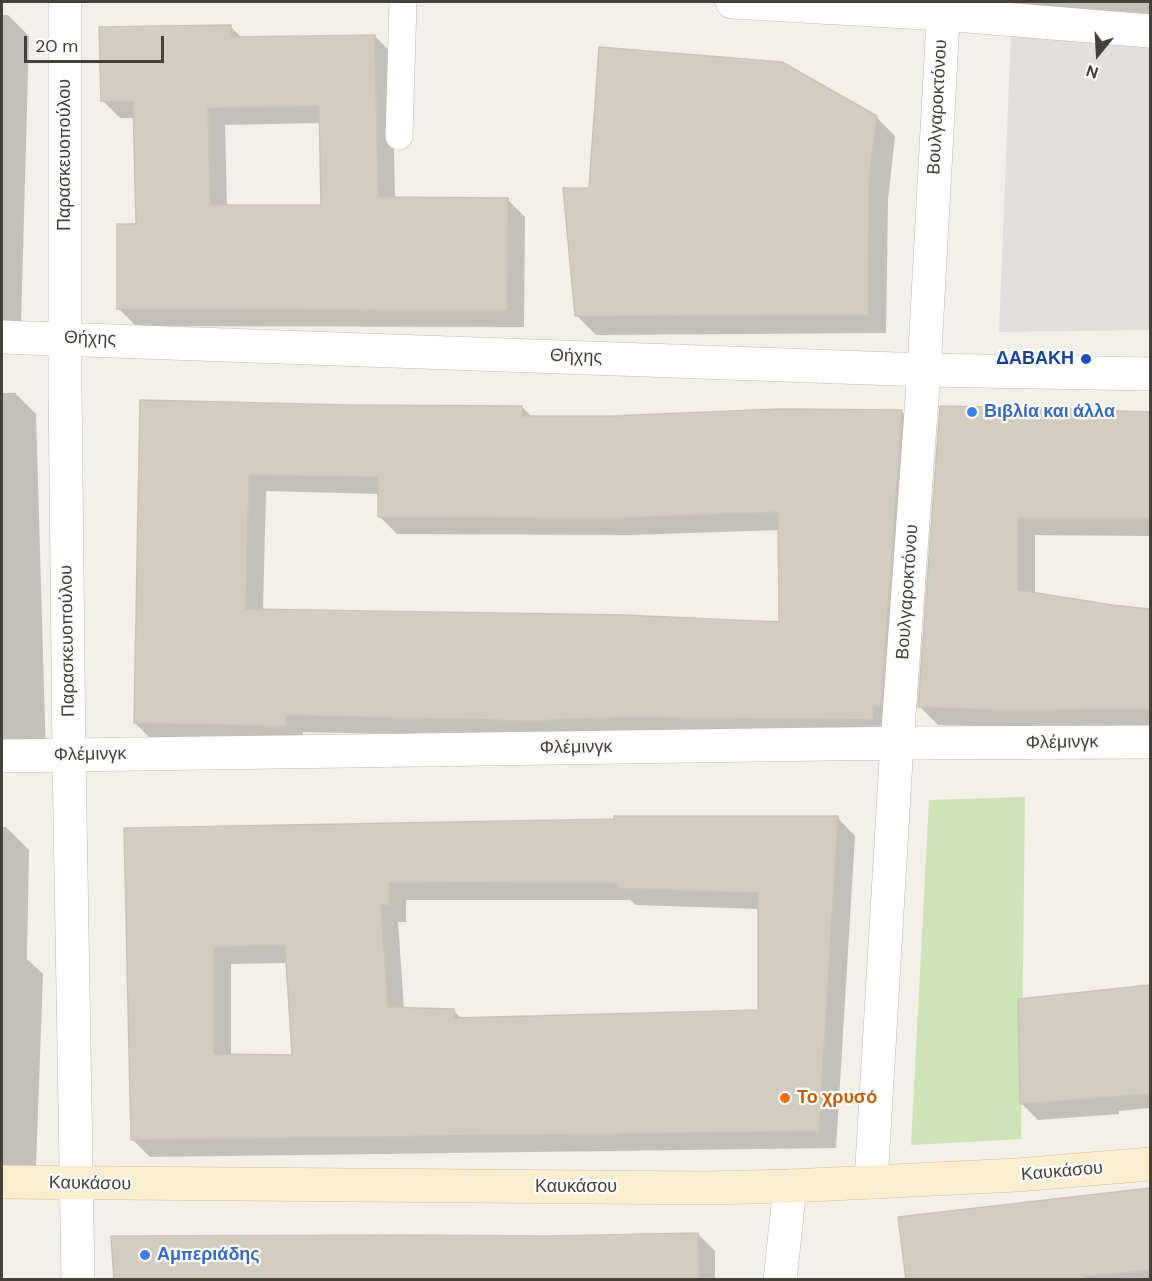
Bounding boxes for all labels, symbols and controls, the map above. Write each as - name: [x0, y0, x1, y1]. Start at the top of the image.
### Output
- scale bar: [27, 24, 166, 62]
- north arrow: [1068, 24, 1128, 84]
- text: 20 m: [35, 34, 78, 58]
- street label: Βουλγαροκτόνου: [924, 39, 952, 175]
- text: N: [1083, 60, 1101, 83]
- street label: Παρασκευοπούλου: [54, 79, 76, 231]
- street label: Θήχης: [64, 327, 116, 351]
- street label: Θήχης: [550, 345, 602, 369]
- place label: ΔΑΒΑΚΗ: [996, 348, 1074, 370]
- marker: ΔΑΒΑΚΗ: [1079, 352, 1093, 366]
- place label: Βιβλία και άλλα: [984, 401, 1115, 423]
- marker: Βιβλία και άλλα: [965, 405, 979, 419]
- street label: Βουλγαροκτόνου: [893, 524, 923, 660]
- street label: Παρασκευοπούλου: [56, 565, 80, 717]
- street label: Φλέμινγκ: [1025, 732, 1099, 754]
- street label: Φλέμινγκ: [539, 737, 613, 759]
- street label: Φλέμινγκ: [53, 744, 127, 766]
- place label: Το χρυσό: [797, 1087, 877, 1109]
- marker: Το χρυσό: [778, 1091, 792, 1105]
- street label: Καυκάσου: [1020, 1158, 1104, 1186]
- street label: Καυκάσου: [49, 1172, 131, 1196]
- street label: Καυκάσου: [535, 1176, 617, 1198]
- place label: Αμπεριάδης: [157, 1244, 260, 1266]
- marker: Αμπεριάδης: [138, 1248, 152, 1262]

